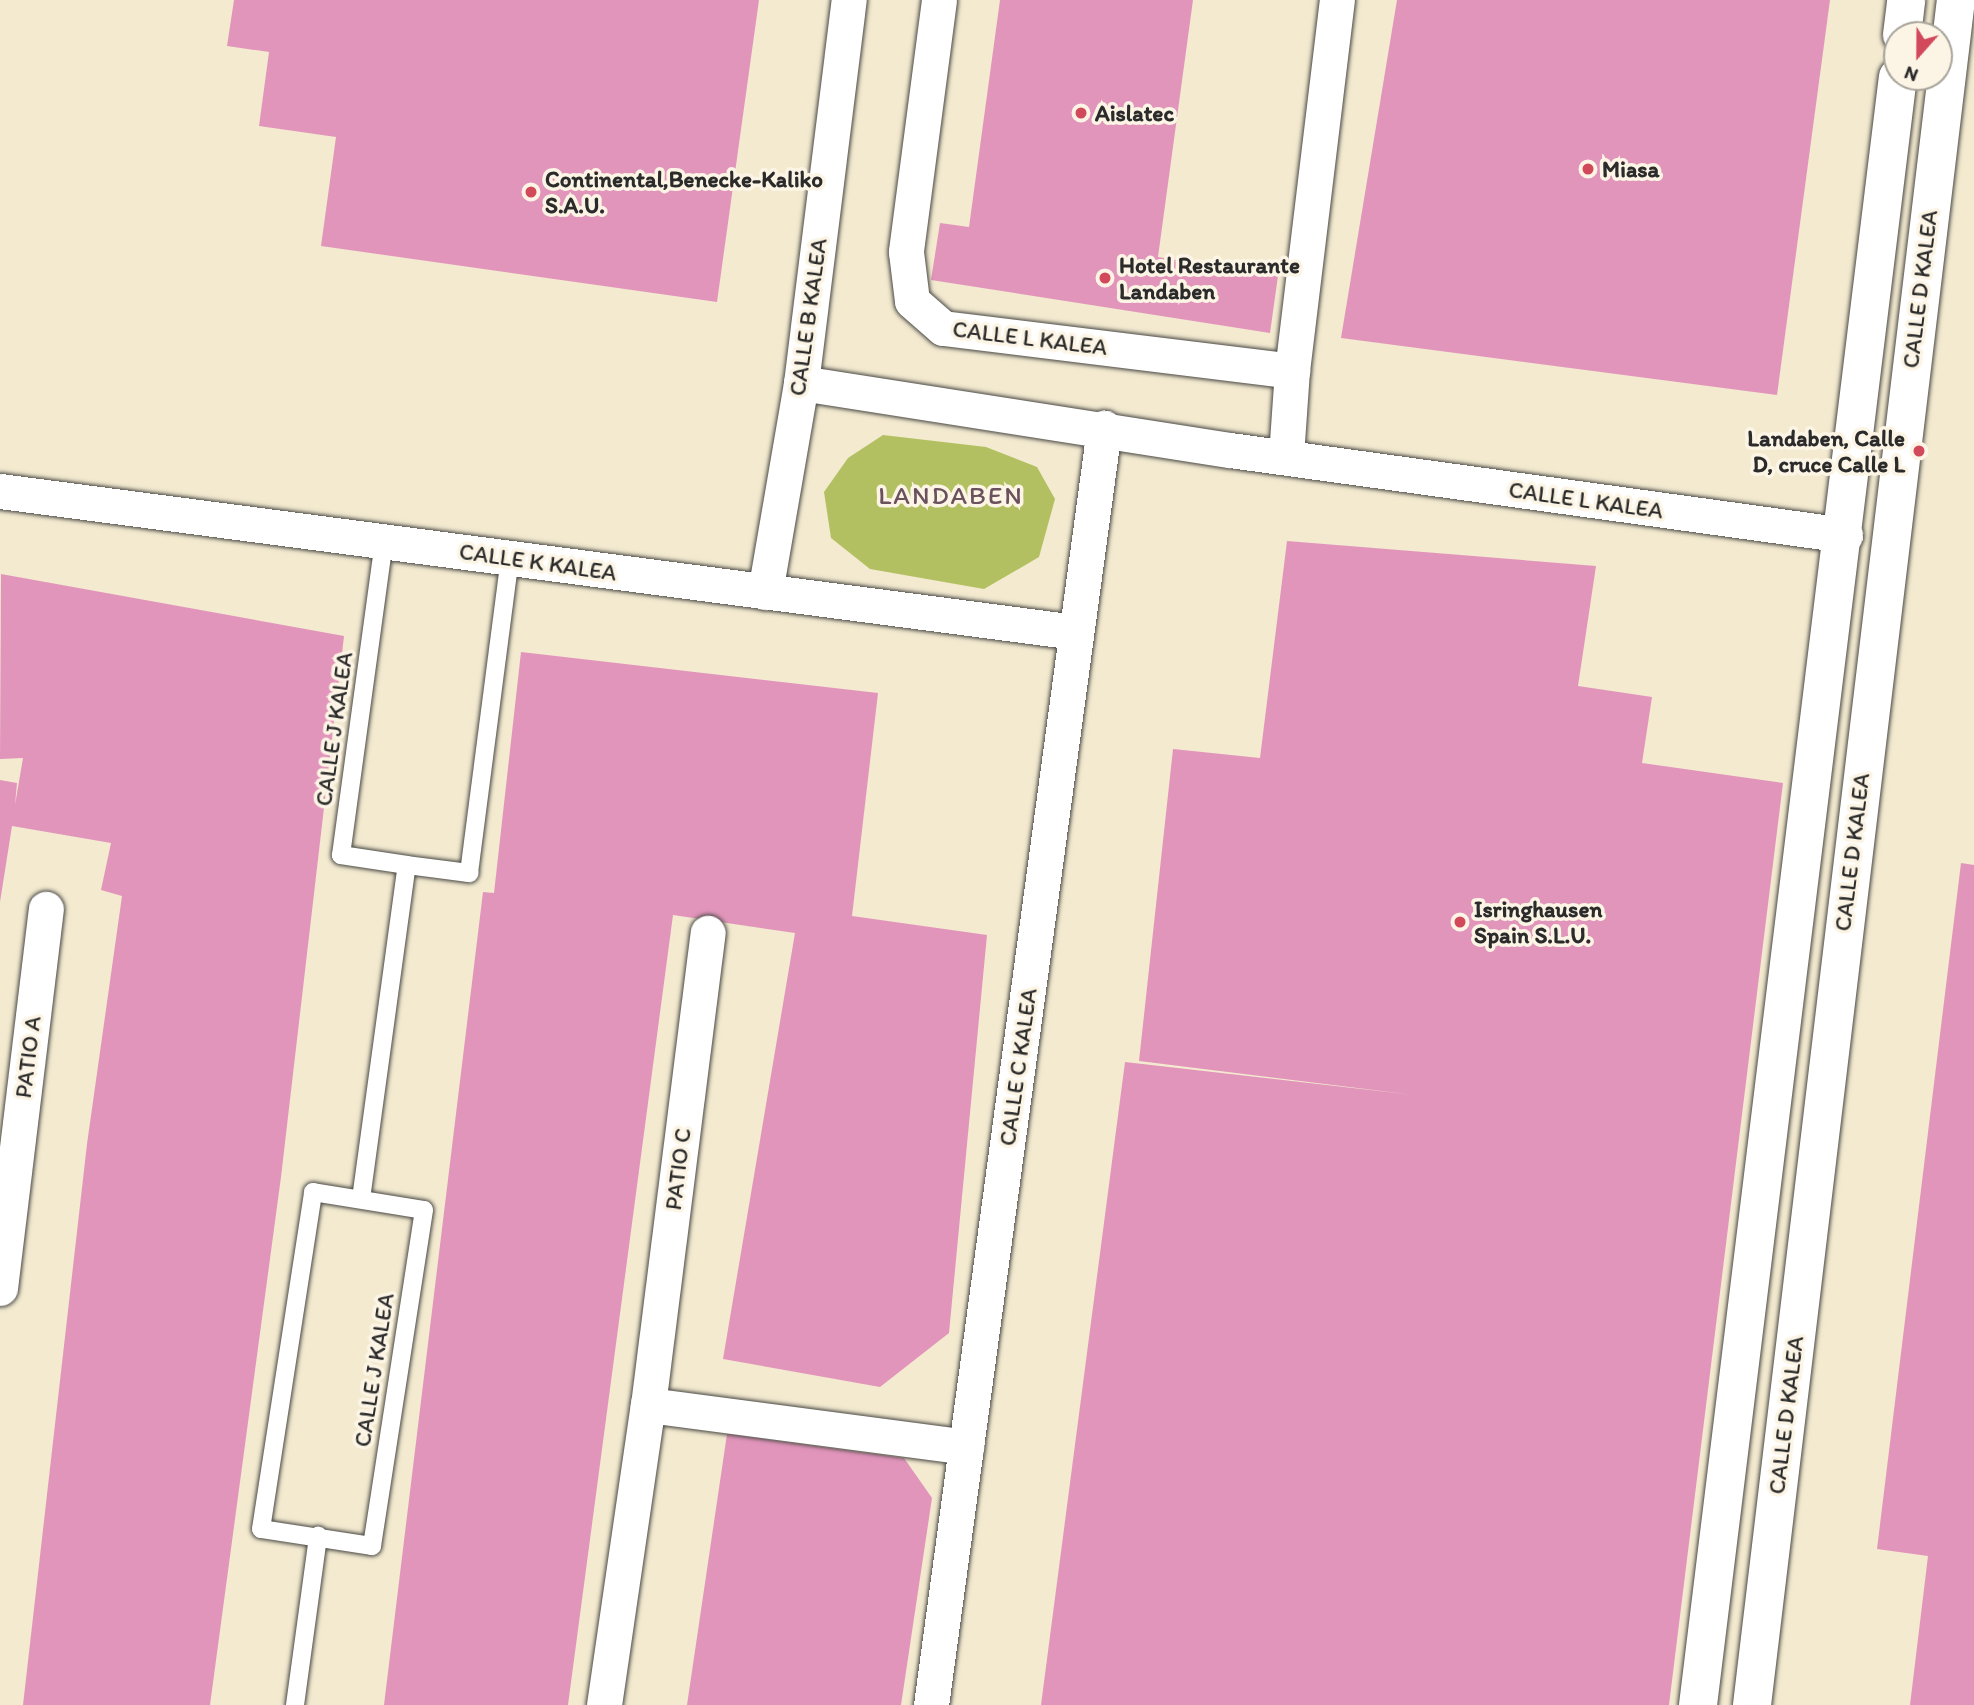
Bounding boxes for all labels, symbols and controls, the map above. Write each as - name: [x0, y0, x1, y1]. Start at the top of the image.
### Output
- north arrow: [1883, 21, 1953, 91]
- text: N: [1901, 61, 1921, 87]
- place label: Aislatec: [1095, 99, 1174, 127]
- marker: Aislatec: [1073, 105, 1089, 121]
- place label: Miasa: [1602, 155, 1659, 183]
- marker: Miasa: [1580, 161, 1596, 177]
- place label: Continental,Benecke-Kaliko S.A.U.: [545, 165, 823, 219]
- marker: Continental,Benecke-Kaliko S.A.U.: [523, 184, 539, 200]
- street label: CALLE D KALEA: [1897, 208, 1943, 370]
- street label: CALLE B KALEA: [783, 236, 833, 398]
- place label: Hotel Restaurante Landaben: [1119, 251, 1299, 305]
- marker: Hotel Restaurante Landaben: [1097, 270, 1113, 286]
- street label: CALLE L KALEA: [951, 315, 1109, 361]
- place label: Landaben, Calle D, cruce Calle L: [1747, 424, 1905, 478]
- marker: Landaben, Calle D, cruce Calle L: [1911, 443, 1927, 459]
- street label: CALLE L KALEA: [1507, 475, 1665, 525]
- district label: LANDABEN: [879, 480, 1023, 512]
- street label: CALLE K KALEA: [457, 537, 619, 587]
- street label: CALLE J KALEA: [309, 650, 359, 808]
- street label: CALLE D KALEA: [1829, 771, 1875, 933]
- place label: Isringhausen Spain S.L.U.: [1474, 895, 1602, 949]
- marker: Isringhausen Spain S.L.U.: [1452, 914, 1468, 930]
- street label: CALLE C KALEA: [993, 986, 1043, 1148]
- street label: PATIO A: [9, 1014, 47, 1100]
- street label: PATIO C: [659, 1126, 697, 1212]
- street label: CALLE J KALEA: [348, 1291, 400, 1449]
- street label: CALLE D KALEA: [1763, 1334, 1809, 1496]

